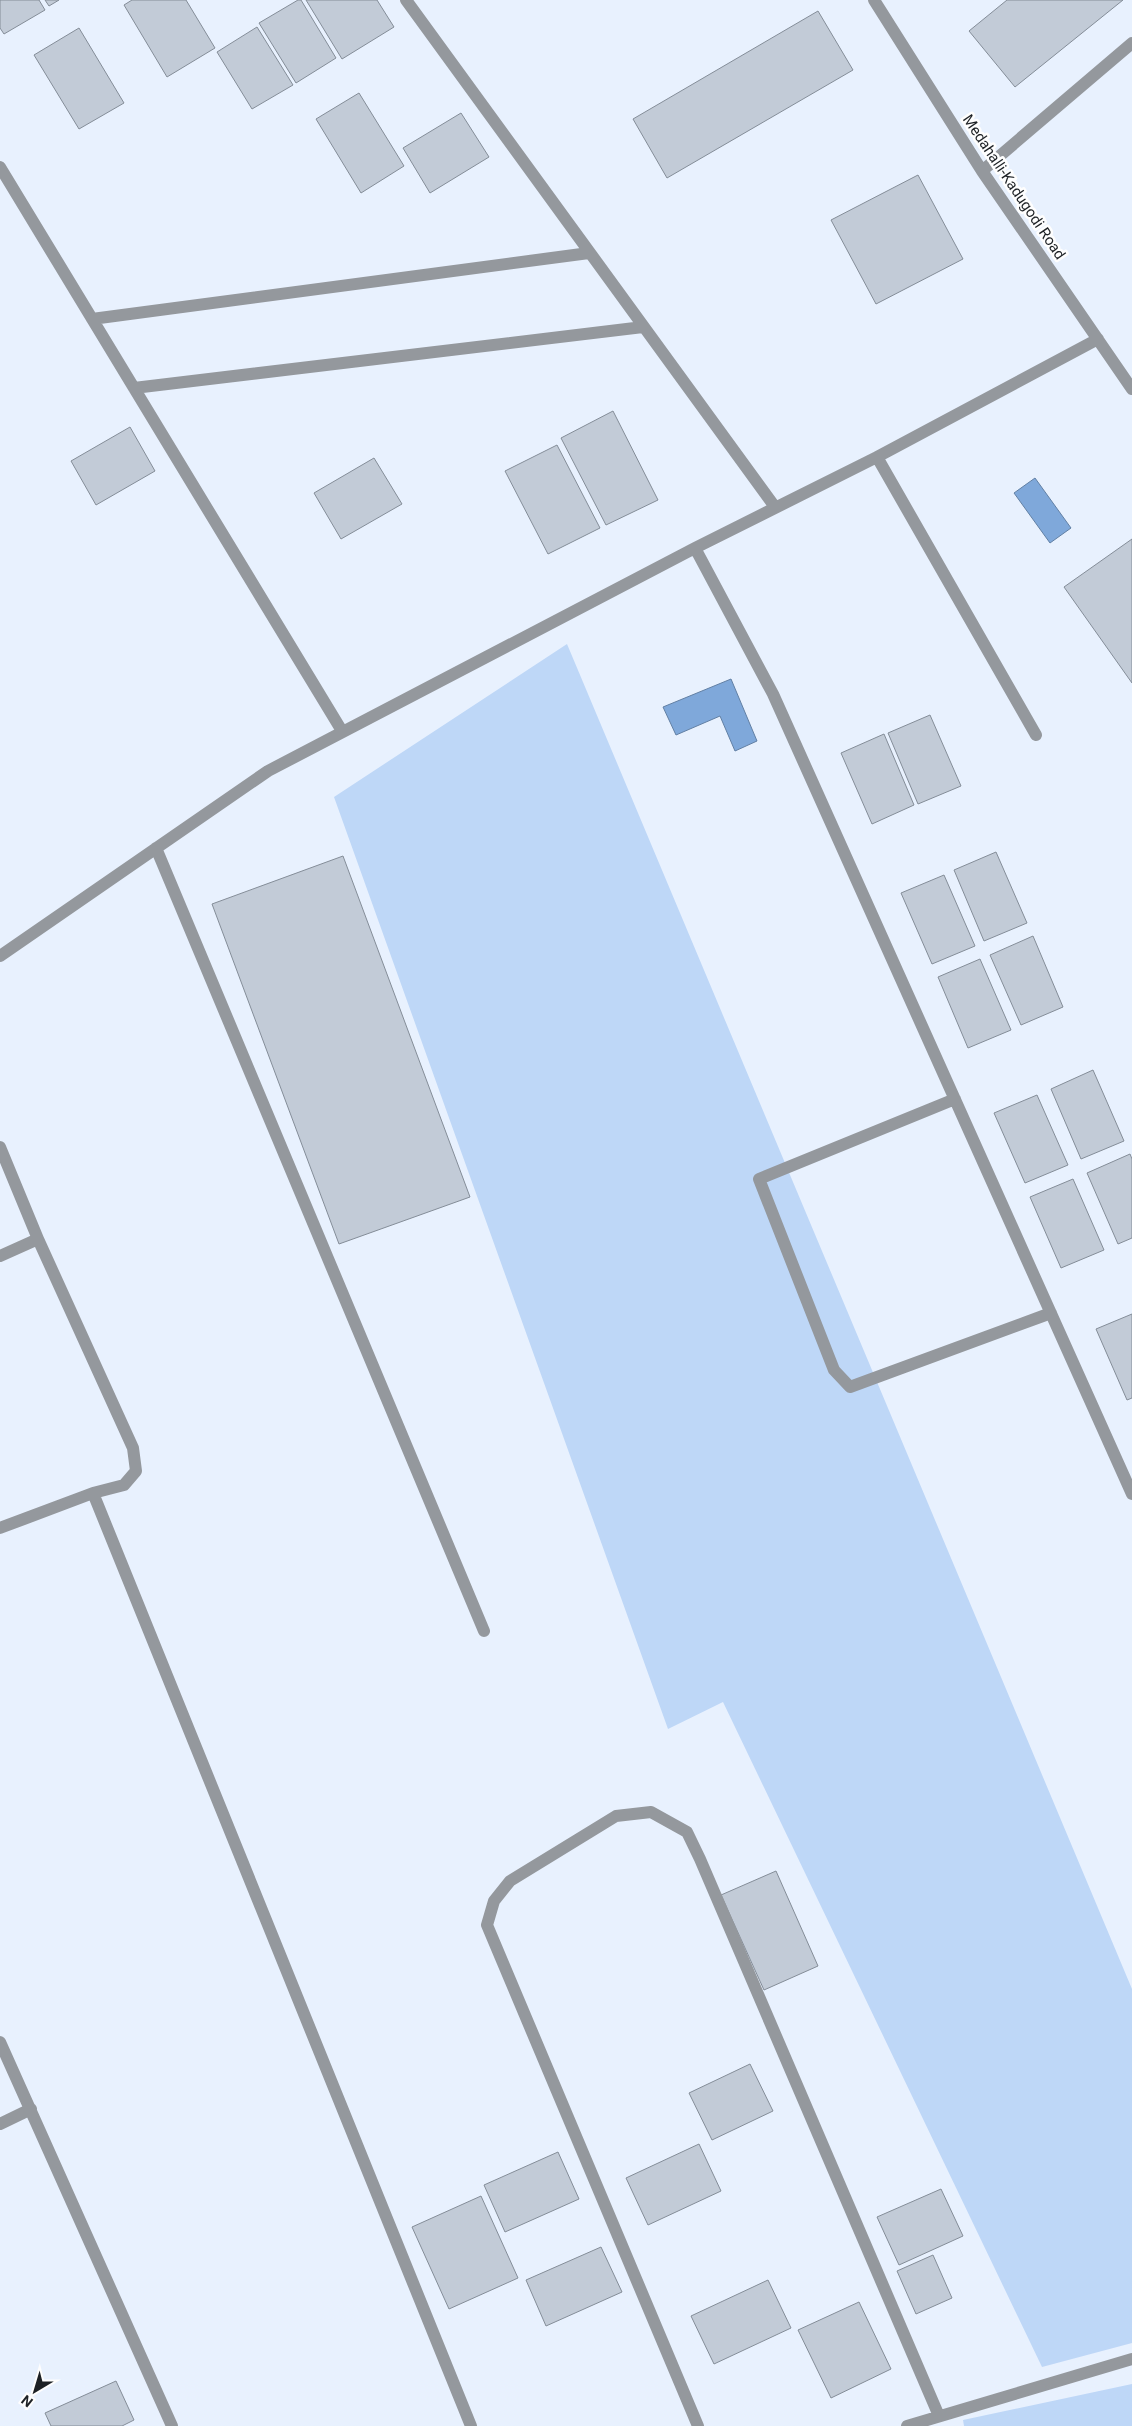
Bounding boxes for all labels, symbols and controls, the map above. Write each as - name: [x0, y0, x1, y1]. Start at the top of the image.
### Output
- street label: Medahalli-Kadugodi Road: [959, 111, 1069, 263]
- north arrow: [10, 2366, 60, 2416]
- text: N: [18, 2392, 36, 2411]

